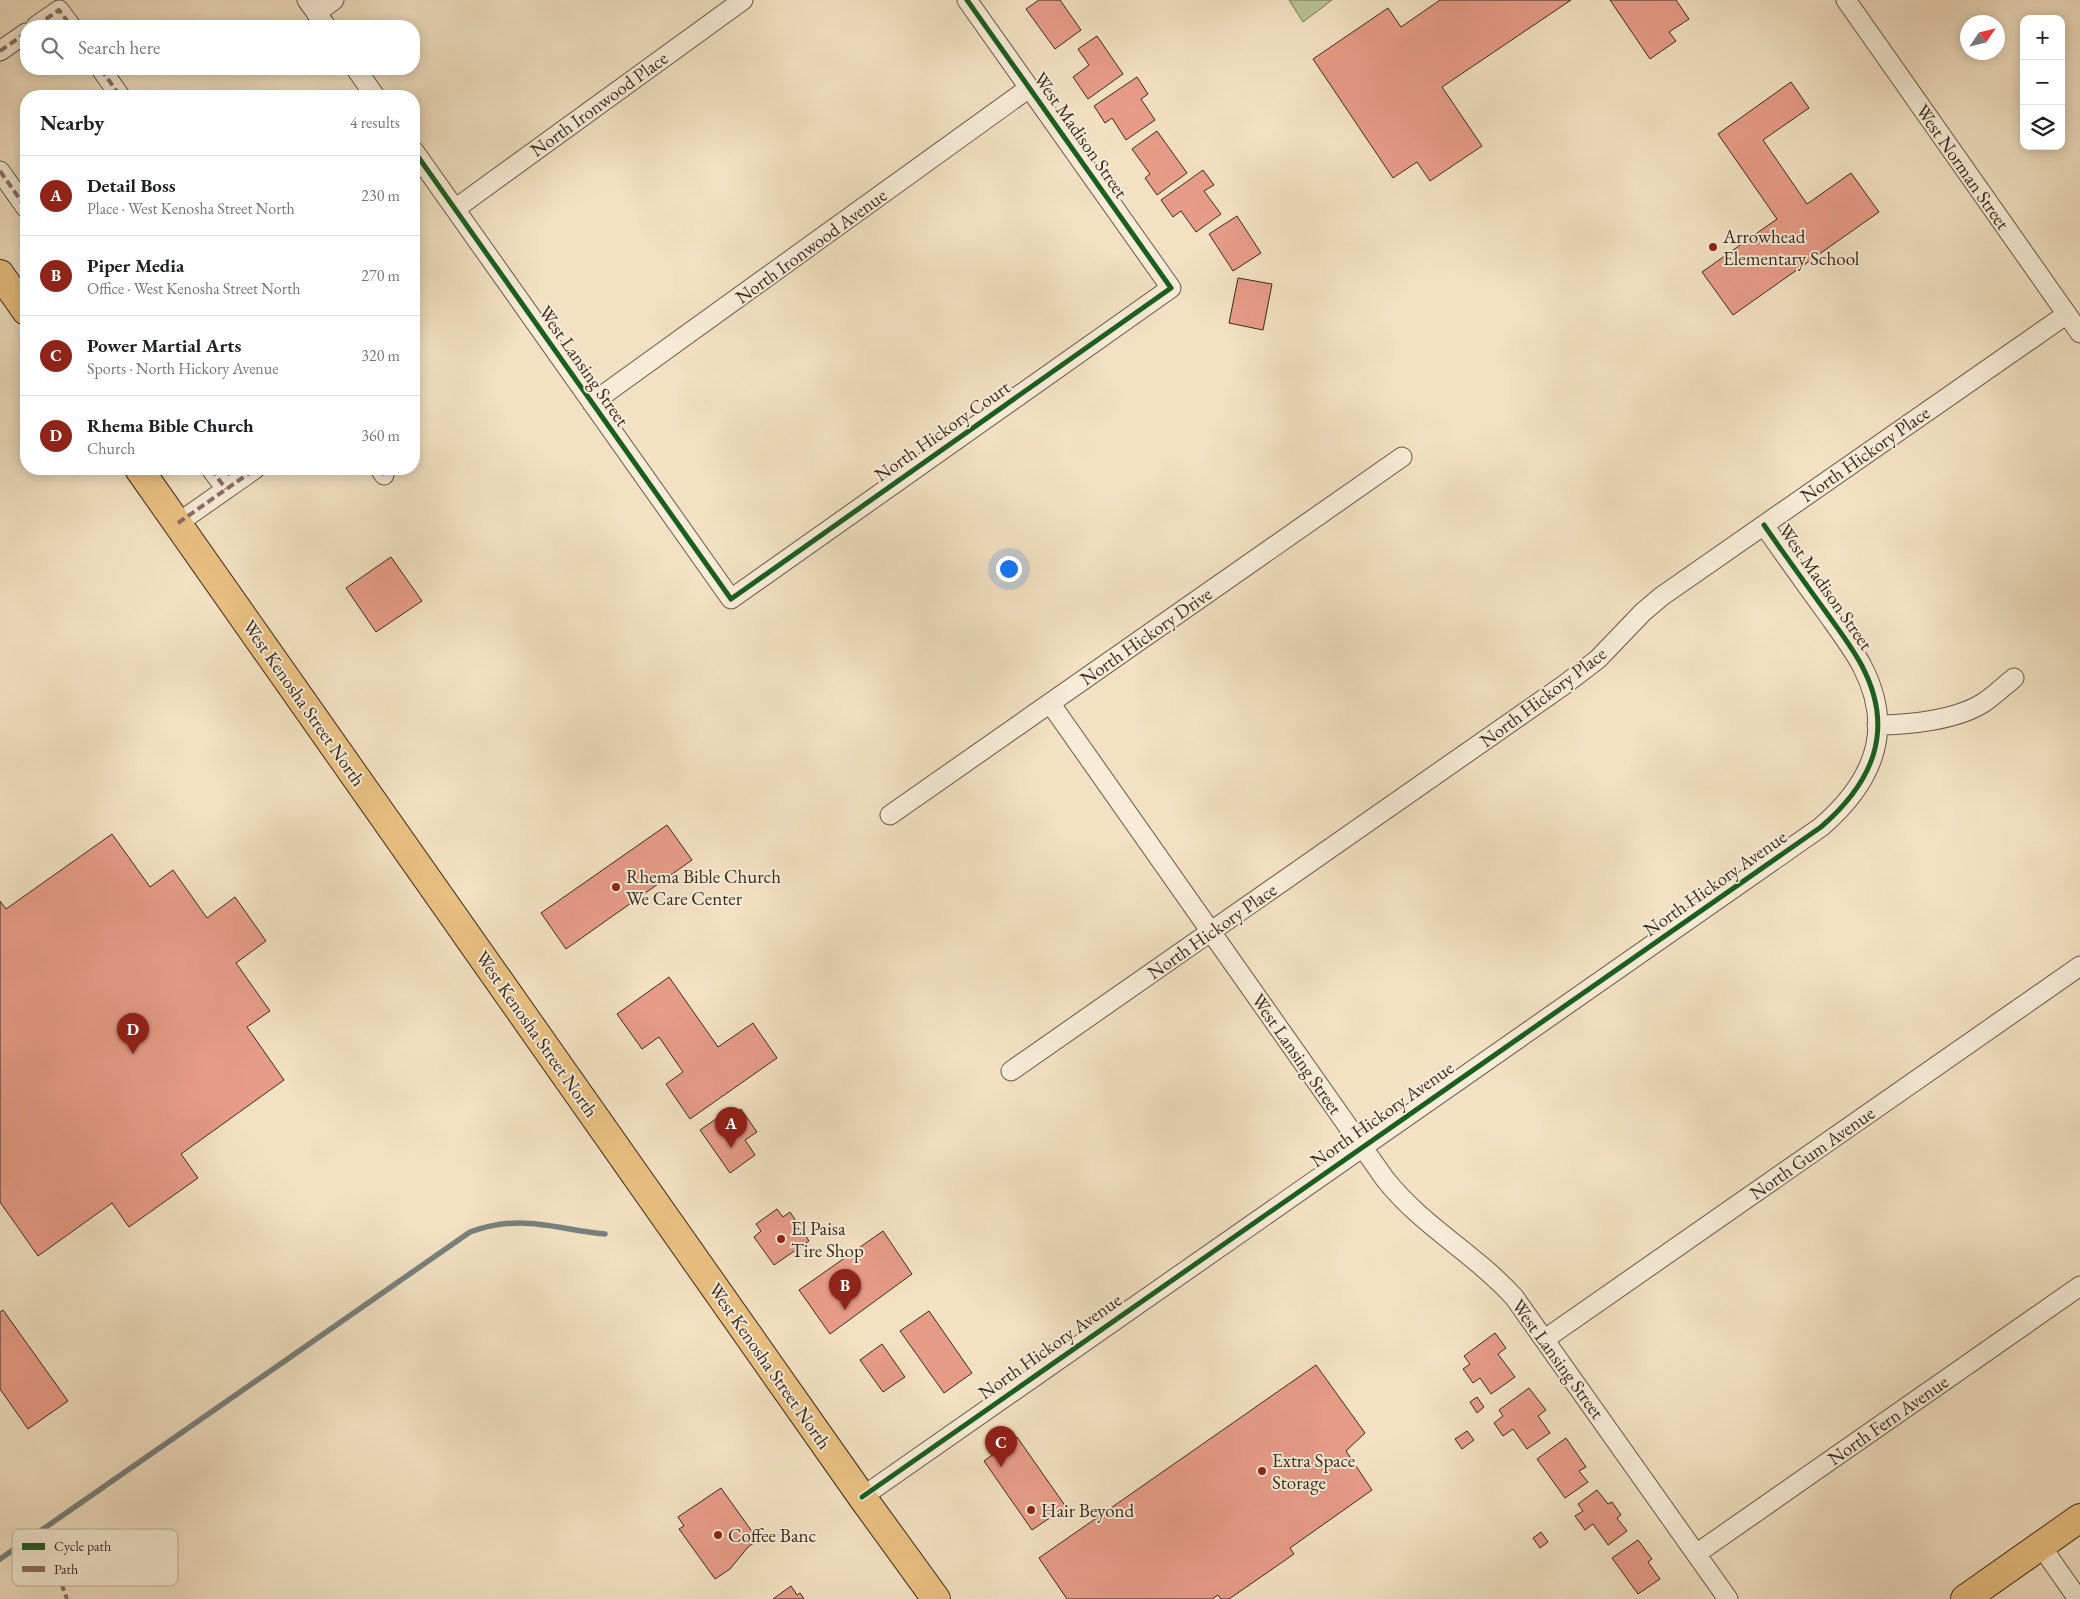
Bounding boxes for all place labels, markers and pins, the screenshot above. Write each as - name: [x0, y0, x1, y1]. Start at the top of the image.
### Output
- place label: Arrowhead Elementary School: [1722, 224, 1860, 271]
- marker: Arrowhead Elementary School: [1707, 241, 1719, 253]
- place label: Rhema Bible Church We Care Center: [626, 864, 781, 911]
- marker: Rhema Bible Church We Care Center: [610, 881, 622, 893]
- pin: D: [117, 1013, 149, 1054]
- pin: A: [715, 1107, 747, 1148]
- place label: El Paisa Tire Shop: [791, 1216, 864, 1263]
- marker: El Paisa Tire Shop: [775, 1233, 787, 1245]
- pin: B: [829, 1269, 861, 1310]
- pin: C: [985, 1426, 1017, 1467]
- place label: Extra Space Storage: [1272, 1448, 1355, 1495]
- marker: Extra Space Storage: [1256, 1465, 1268, 1477]
- place label: Hair Beyond: [1041, 1498, 1135, 1523]
- marker: Hair Beyond: [1025, 1504, 1037, 1516]
- place label: Coffee Banc: [728, 1523, 817, 1548]
- marker: Coffee Banc: [712, 1529, 724, 1541]

